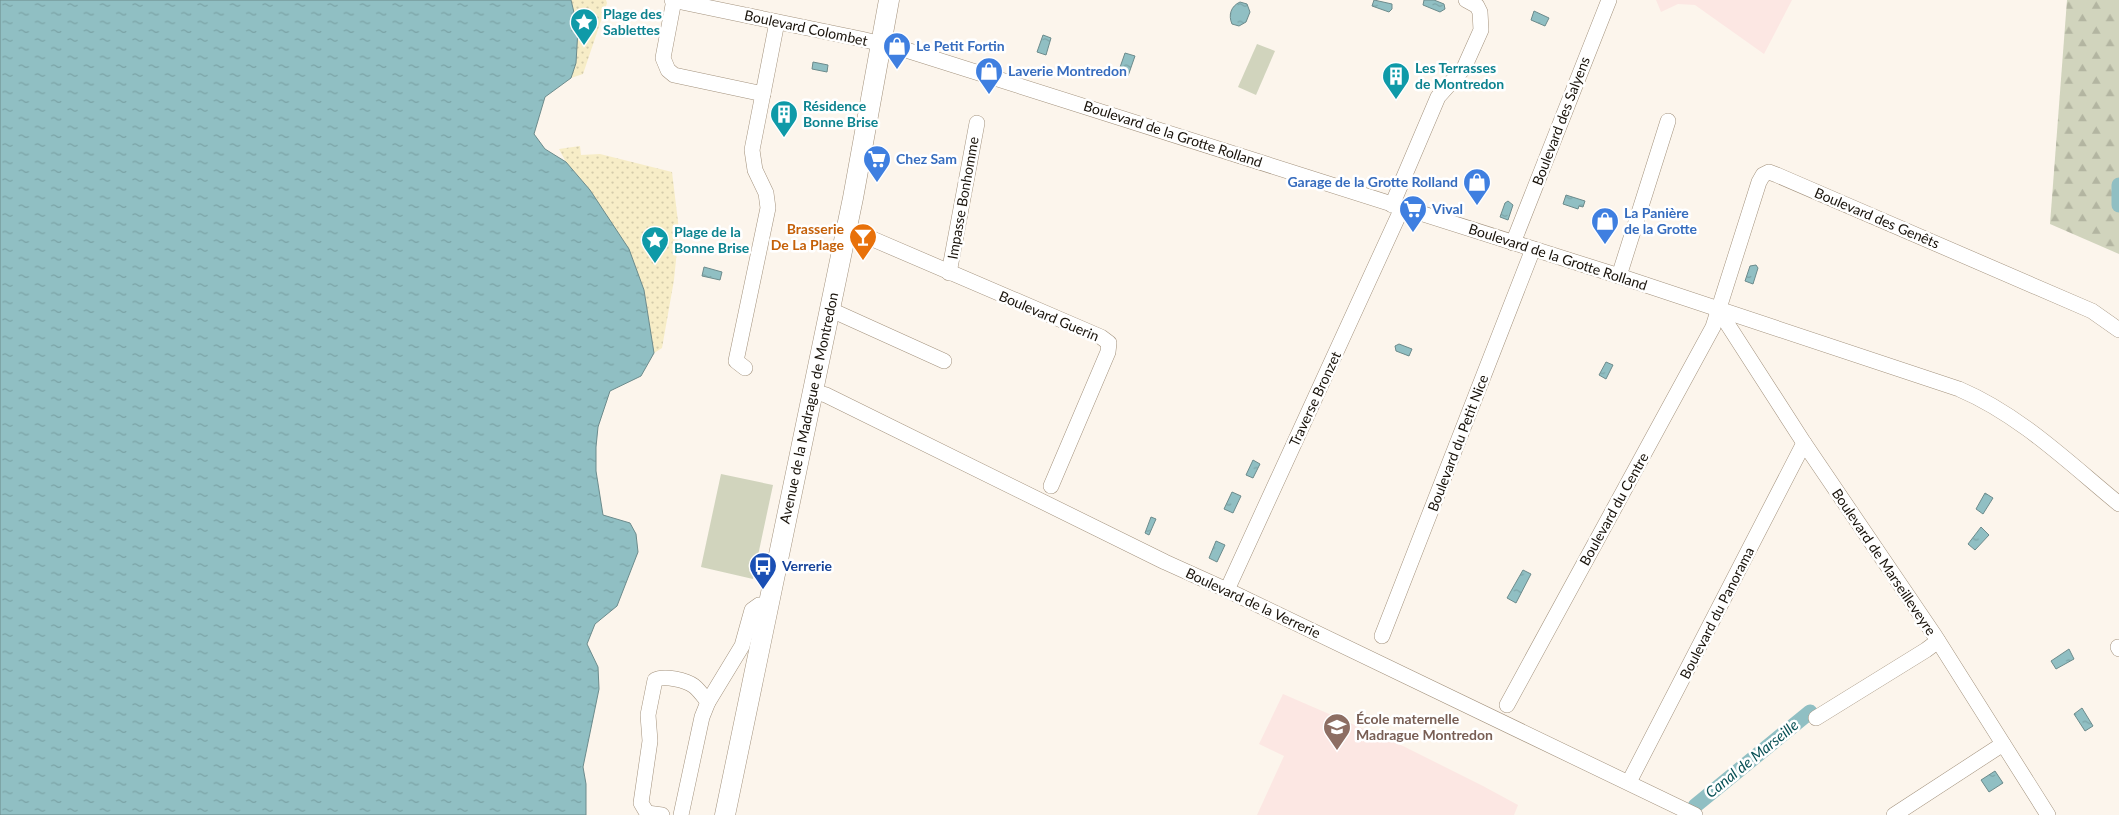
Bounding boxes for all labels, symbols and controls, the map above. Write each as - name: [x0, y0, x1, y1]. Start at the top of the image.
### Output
- place label: Plage des Sablettes: [603, 5, 662, 38]
- street label: Boulevard Colombet: [743, 6, 869, 49]
- place icon: Plage des Sablettes: [569, 7, 599, 46]
- shop icon: Le Petit Fortin: [882, 31, 912, 70]
- place label: Le Petit Fortin: [916, 37, 1005, 54]
- street label: Boulevard des Salyens: [1528, 54, 1593, 188]
- shop icon: Laverie Montredon: [974, 56, 1004, 95]
- place label: Les Terrasses de Montredon: [1415, 59, 1504, 92]
- building icon: Les Terrasses de Montredon: [1381, 61, 1411, 100]
- place label: Laverie Montredon: [1008, 62, 1127, 79]
- place label: Résidence Bonne Brise: [803, 97, 879, 130]
- street label: Boulevard de la Grotte Rolland: [1082, 97, 1265, 170]
- building icon: Résidence Bonne Brise: [769, 99, 799, 138]
- street label: Impasse Bonhomme: [943, 135, 982, 261]
- supermarket icon: Chez Sam: [862, 144, 892, 183]
- place label: Chez Sam: [896, 150, 957, 167]
- shop icon: Garage de la Grotte Rolland: [1462, 167, 1492, 206]
- place label: Garage de la Grotte Rolland: [1287, 173, 1458, 190]
- street label: Boulevard des Genêts: [1812, 184, 1942, 252]
- supermarket icon: Vival: [1398, 194, 1428, 233]
- place label: Vival: [1431, 200, 1463, 217]
- place label: La Panière de la Grotte: [1624, 204, 1698, 237]
- shop icon: La Panière de la Grotte: [1590, 206, 1620, 245]
- place label: Brasserie De La Plage: [771, 220, 845, 253]
- street label: Boulevard de la Grotte Rolland: [1467, 220, 1650, 293]
- bar icon: Brasserie De La Plage: [848, 222, 878, 261]
- place label: Plage de la Bonne Brise: [674, 223, 750, 256]
- place icon: Plage de la Bonne Brise: [640, 225, 670, 264]
- street label: Boulevard Guerin: [997, 287, 1102, 344]
- street label: Avenue de la Madrague de Montredon: [776, 291, 841, 525]
- street label: Traverse Bronzet: [1285, 349, 1344, 449]
- street label: Boulevard du Petit Nice: [1424, 372, 1491, 514]
- street label: Boulevard du Centre: [1576, 449, 1652, 568]
- street label: Boulevard de Marseilleveyre: [1829, 485, 1940, 638]
- street label: Boulevard du Panorama: [1676, 544, 1757, 682]
- bus stop icon: Verrerie: [748, 551, 778, 590]
- place label: Verrerie: [781, 557, 833, 574]
- street label: Boulevard de la Verrerie: [1183, 564, 1323, 641]
- place label: École maternelle Madrague Montredon: [1356, 710, 1493, 743]
- school or university icon: École maternelle Madrague Montredon: [1322, 712, 1352, 751]
- water label: Canal de Marseille: [1701, 715, 1801, 801]

